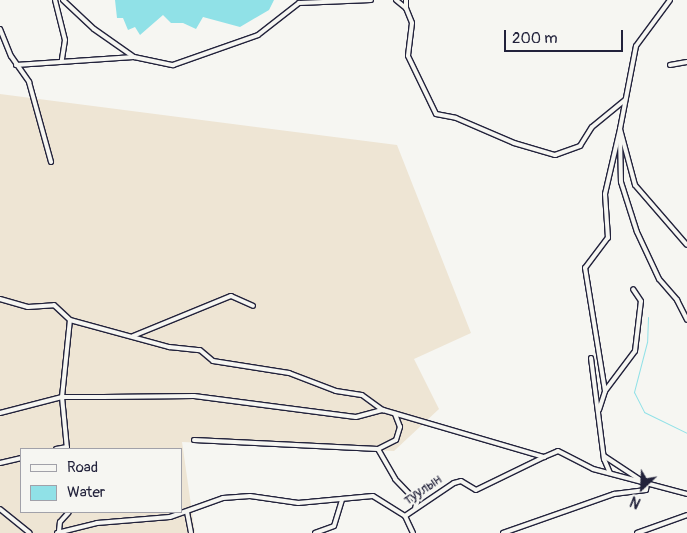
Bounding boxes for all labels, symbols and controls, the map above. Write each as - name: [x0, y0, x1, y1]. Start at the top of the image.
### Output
- scale bar: [507, 20, 626, 52]
- text: 200 m: [512, 29, 557, 48]
- legend: [20, 448, 182, 513]
- text: Road: [67, 458, 98, 477]
- north arrow: [617, 463, 667, 513]
- street label: туулын: [401, 471, 445, 509]
- text: Water: [67, 483, 105, 502]
- text: N: [628, 492, 643, 512]

